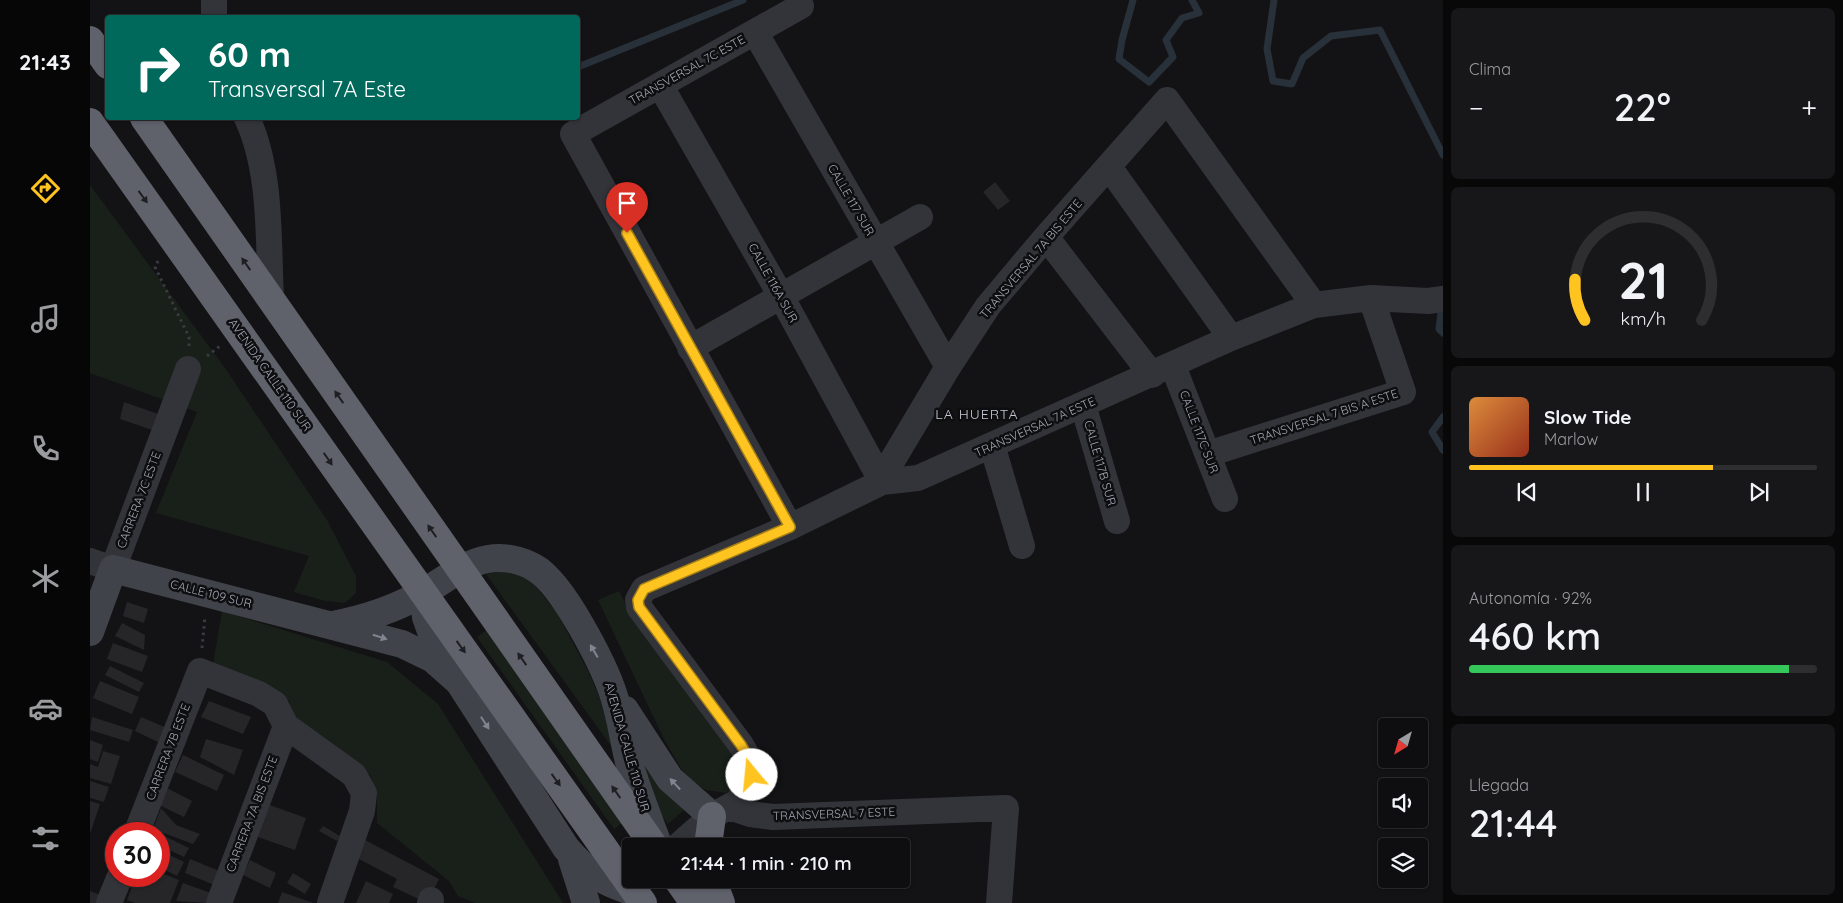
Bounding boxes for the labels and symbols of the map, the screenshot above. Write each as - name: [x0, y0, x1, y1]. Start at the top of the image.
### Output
- street label: TRANSVERSAL 7C ESTE: [626, 31, 747, 108]
- street label: CALLE 117 SUR: [825, 161, 878, 238]
- pin: [606, 182, 648, 233]
- one-way arrow: [138, 190, 148, 204]
- street label: TRANSVERSAL 7A BIS ESTE: [976, 196, 1085, 321]
- street label: CALLE 116A SUR: [746, 241, 801, 325]
- one-way arrow: [241, 257, 251, 271]
- street label: AVENIDA CALLE 110 SUR: [226, 316, 315, 434]
- street label: TRANSVERSAL 7 BIS A ESTE: [1248, 385, 1400, 448]
- street label: CALLE 117C SUR: [1177, 388, 1222, 475]
- one-way arrow: [334, 391, 344, 404]
- street label: TRANSVERSAL 7A ESTE: [972, 393, 1098, 460]
- district label: LA HUERTA: [935, 405, 1019, 423]
- street label: CALLE 117B SUR: [1081, 419, 1120, 507]
- street label: CARRERA 7C ESTE: [113, 449, 164, 550]
- one-way arrow: [323, 452, 333, 466]
- one-way arrow: [427, 524, 437, 537]
- street label: CALLE 109 SUR: [169, 576, 253, 611]
- one-way arrow: [372, 634, 387, 642]
- one-way arrow: [456, 641, 466, 654]
- one-way arrow: [590, 644, 598, 659]
- one-way arrow: [517, 652, 527, 666]
- street label: AVENIDA CALLE 110 SUR: [602, 680, 653, 813]
- street label: CARRERA 7B ESTE: [142, 701, 193, 802]
- one-way arrow: [481, 716, 490, 730]
- north arrow: [1378, 718, 1428, 768]
- position arrow: [725, 748, 777, 800]
- street label: CARRERA 7A BIS ESTE: [222, 753, 281, 874]
- one-way arrow: [551, 773, 561, 787]
- one-way arrow: [669, 779, 681, 791]
- one-way arrow: [611, 785, 621, 799]
- street label: TRANSVERSAL 7 ESTE: [772, 804, 896, 823]
- speed limit sign: 30: [105, 822, 170, 887]

